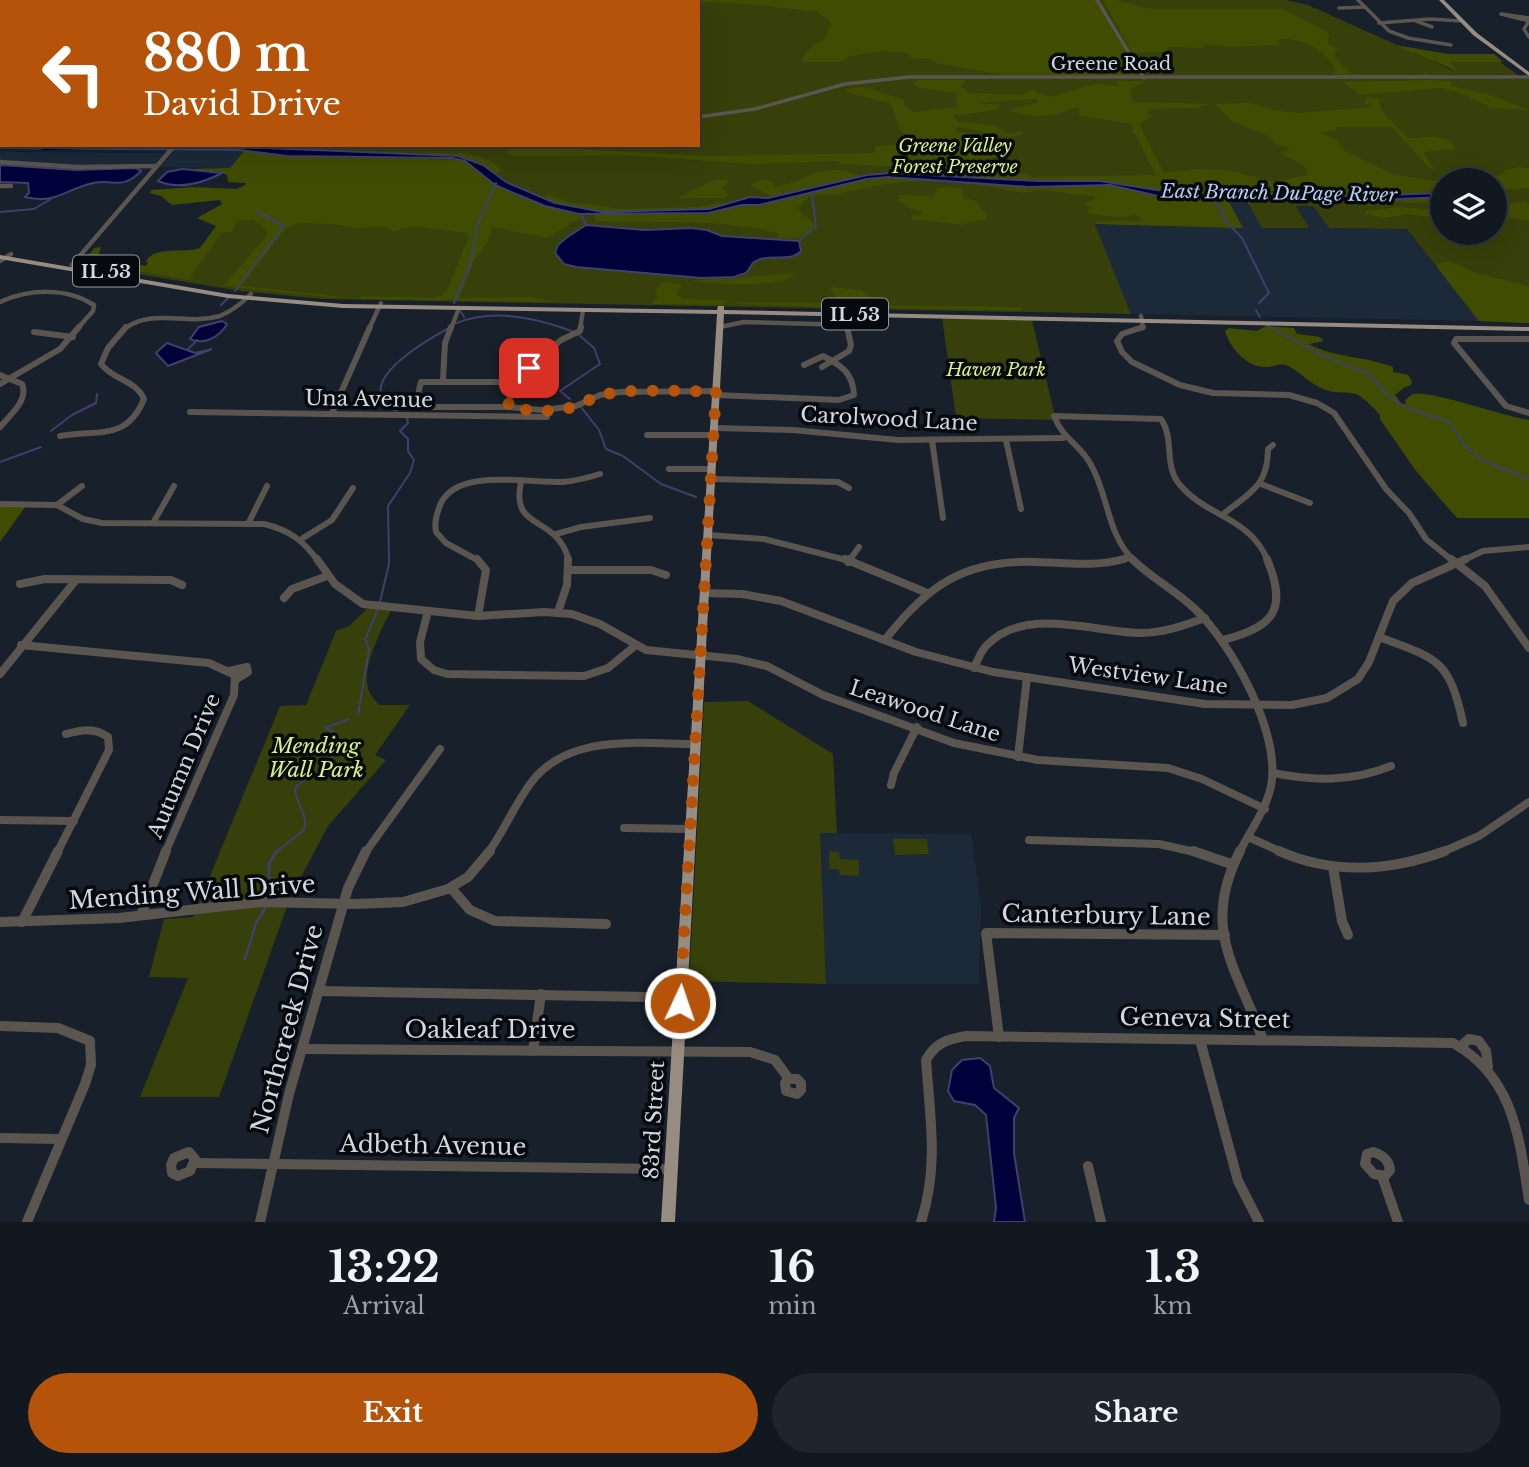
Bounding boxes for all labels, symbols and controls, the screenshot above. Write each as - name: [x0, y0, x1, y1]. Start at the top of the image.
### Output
- text: 880 m: [143, 23, 309, 84]
- icon: left: [28, 28, 119, 119]
- street label: Greene Road: [1051, 53, 1171, 75]
- text: David Drive: [143, 84, 341, 124]
- park label: Greene Valley Forest Preserve: [891, 135, 1018, 178]
- map controls: [1430, 168, 1507, 245]
- button: layers: [1430, 168, 1507, 245]
- water label: East Branch DuPage River: [1160, 179, 1399, 207]
- road number: IL 53: [73, 256, 139, 286]
- road number: IL 53: [822, 298, 888, 330]
- pin: [499, 338, 559, 398]
- icon: arrive: [510, 349, 548, 387]
- park label: Haven Park: [945, 359, 1046, 381]
- street label: Una Avenue: [305, 385, 433, 413]
- street label: Carolwood Lane: [800, 401, 978, 437]
- street label: Westview Lane: [1065, 652, 1230, 700]
- street label: Leawood Lane: [846, 674, 1004, 748]
- street label: Autumn Drive: [141, 690, 226, 843]
- park label: Mending Wall Park: [268, 733, 364, 783]
- street label: Mending Wall Drive: [68, 869, 316, 915]
- street label: Canterbury Lane: [1001, 899, 1211, 931]
- street label: Northcreek Drive: [245, 921, 329, 1137]
- position arrow: [643, 966, 717, 1040]
- street label: Geneva Street: [1119, 1002, 1291, 1034]
- street label: Oakleaf Drive: [405, 1015, 575, 1044]
- street label: 83rd Street: [638, 1060, 670, 1180]
- street label: Adbeth Avenue: [338, 1129, 527, 1161]
- text: 13:22: [328, 1241, 440, 1293]
- text: 16: [769, 1241, 816, 1293]
- text: 1.3: [1145, 1241, 1201, 1293]
- text: Arrival: [343, 1292, 425, 1320]
- text: min: [768, 1292, 817, 1320]
- text: km: [1153, 1292, 1192, 1320]
- button: Exit: [28, 1373, 758, 1453]
- button: Share: [772, 1373, 1501, 1453]

